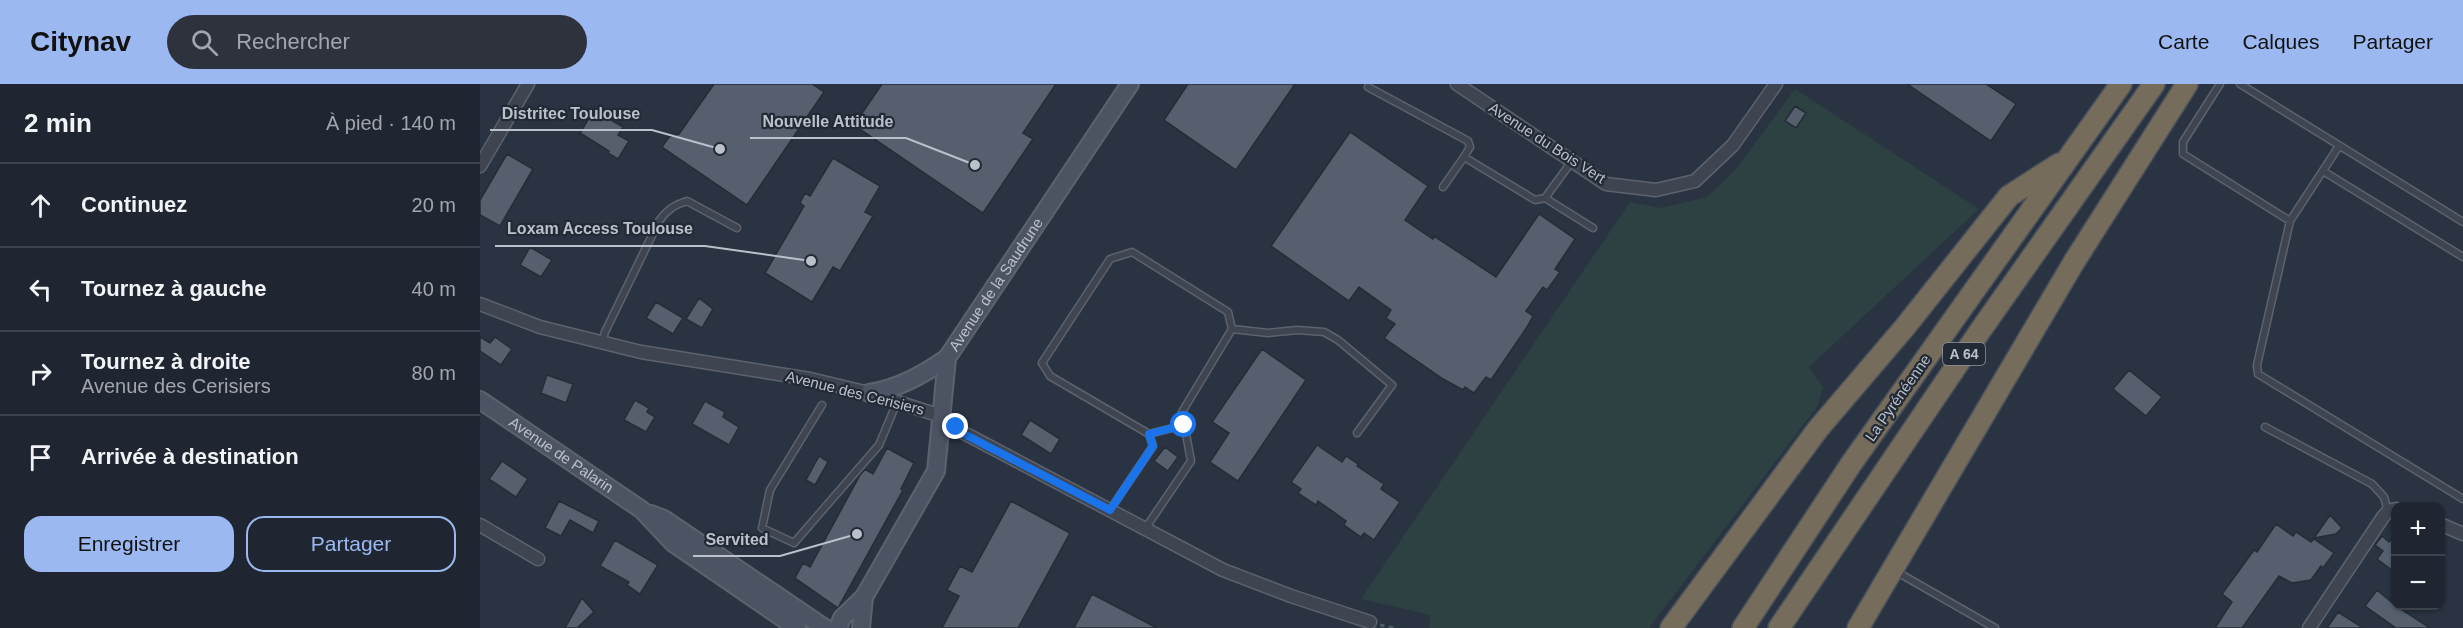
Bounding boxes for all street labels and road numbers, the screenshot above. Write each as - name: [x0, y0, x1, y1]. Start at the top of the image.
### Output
- street label: Avenue du Bois Vert: [1486, 99, 1609, 187]
- street label: Avenue de la Saudrune: [945, 215, 1046, 354]
- road number: A 64: [1943, 343, 1985, 365]
- street label: La Pyrénéenne: [1861, 351, 1934, 444]
- street label: Avenue des Cerisiers: [784, 367, 926, 418]
- street label: Avenue de Palarin: [506, 413, 617, 496]

